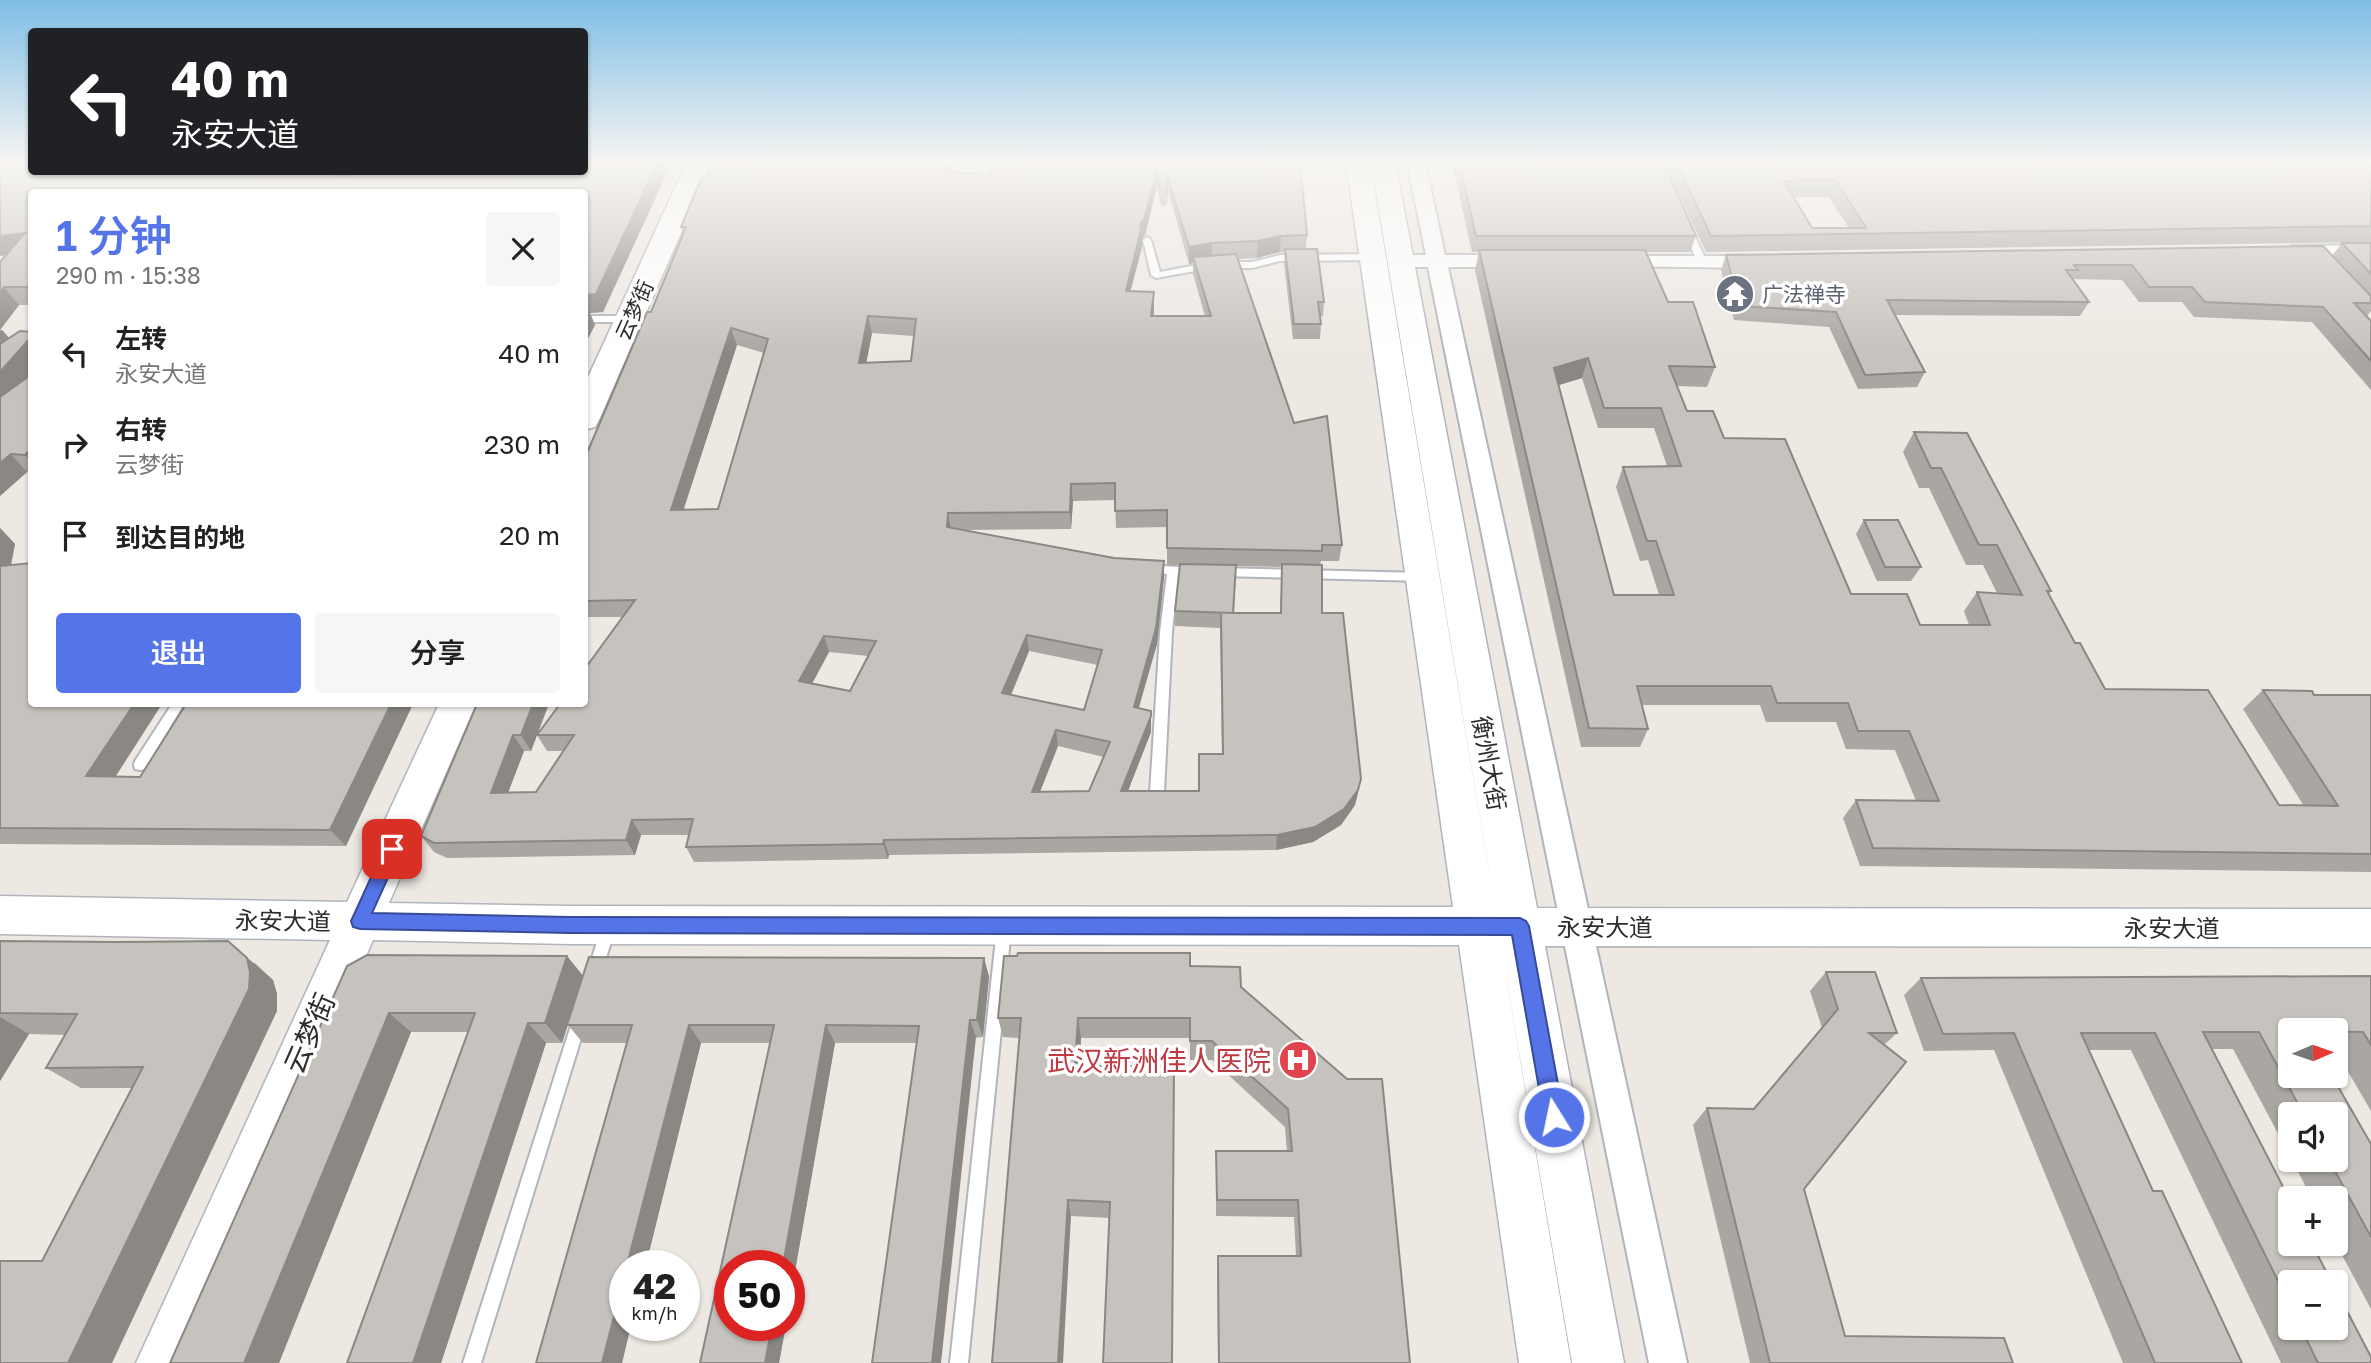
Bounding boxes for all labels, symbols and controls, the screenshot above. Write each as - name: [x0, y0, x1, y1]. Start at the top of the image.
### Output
- text: 40 m: [171, 49, 289, 108]
- icon: left: [56, 56, 147, 147]
- text: 永安大道: [171, 115, 299, 153]
- text: 1 分钟: [56, 210, 172, 260]
- button: close: [486, 212, 560, 286]
- text: 290 m · 15:38: [56, 261, 201, 289]
- temple icon: 广法禅寺: [1714, 273, 1756, 315]
- street label: 云梦街: [609, 276, 659, 344]
- place label: 广法禅寺: [1762, 281, 1846, 307]
- text: 左转: [115, 323, 167, 354]
- icon: left: [56, 335, 94, 373]
- text: 40 m: [499, 338, 560, 369]
- text: 永安大道: [115, 359, 207, 387]
- text: 右转: [115, 414, 167, 445]
- icon: right: [56, 426, 94, 464]
- text: 230 m: [484, 429, 560, 460]
- text: 云梦街: [115, 450, 184, 478]
- icon: arrive: [56, 517, 94, 555]
- text: 20 m: [499, 520, 560, 551]
- text: 到达目的地: [115, 522, 245, 553]
- button: 退出: [56, 613, 301, 693]
- button: 分享: [315, 613, 560, 693]
- street label: 衡州大街: [1467, 713, 1513, 813]
- pin: [362, 819, 422, 879]
- icon: arrive: [373, 830, 411, 868]
- street label: 永安大道: [235, 905, 331, 935]
- street label: 永安大道: [1557, 912, 1653, 941]
- street label: 永安大道: [2124, 913, 2220, 942]
- street label: 云梦街: [277, 988, 341, 1078]
- north arrow: [2278, 1018, 2348, 1088]
- map controls: [2278, 1018, 2348, 1340]
- hospital icon: 武汉新洲佳人医院: [1277, 1039, 1319, 1081]
- place label: 武汉新洲佳人医院: [1047, 1044, 1271, 1077]
- position arrow: [1517, 1080, 1591, 1154]
- button: sound: [2278, 1102, 2348, 1172]
- button: +: [2278, 1186, 2348, 1256]
- speed limit sign: 50: [714, 1250, 805, 1341]
- text: 42: [633, 1265, 676, 1307]
- button: −: [2278, 1270, 2348, 1340]
- text: km/h: [632, 1302, 677, 1324]

